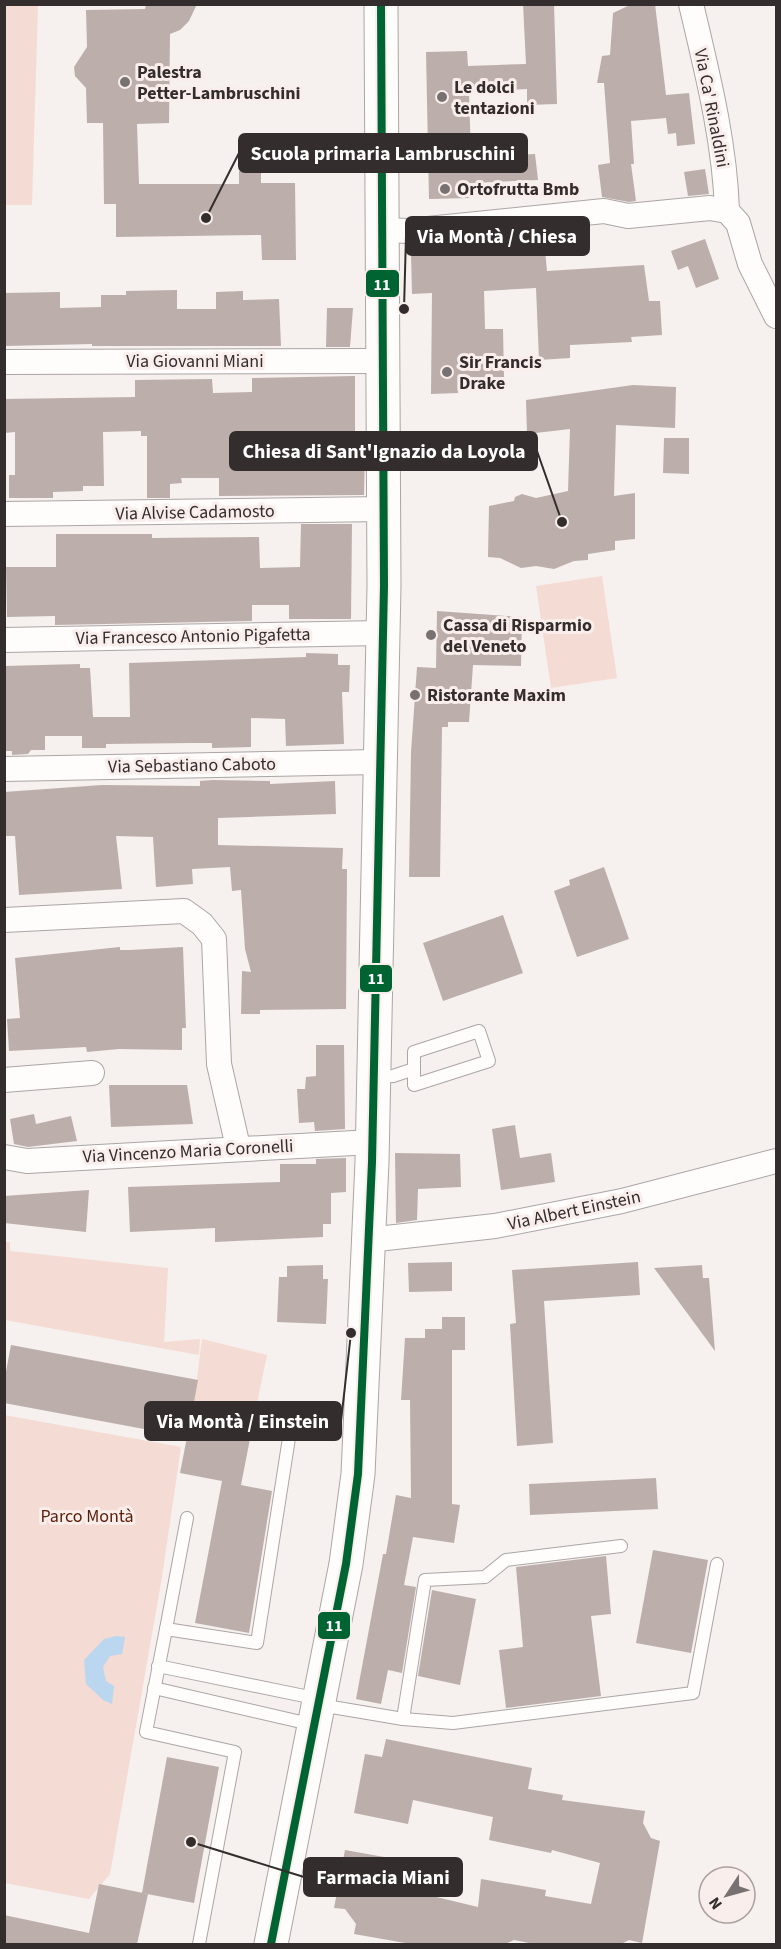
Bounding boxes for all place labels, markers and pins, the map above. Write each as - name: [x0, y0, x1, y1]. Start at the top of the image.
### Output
- place label: Palestra Petter-Lambruschini: [137, 60, 300, 106]
- marker: Palestra Petter-Lambruschini: [118, 75, 132, 89]
- place label: Le dolci tentazioni: [454, 75, 535, 121]
- marker: Le dolci tentazioni: [435, 90, 449, 104]
- callout: Scuola primaria Lambruschini: [239, 134, 527, 172]
- place label: Ortofrutta Bmb: [457, 177, 579, 202]
- marker: Ortofrutta Bmb: [438, 182, 452, 196]
- callout: Via Montà / Chiesa: [406, 217, 589, 255]
- place label: Sir Francis Drake: [459, 350, 542, 396]
- marker: Sir Francis Drake: [440, 365, 454, 379]
- callout: Chiesa di Sant'Ignazio da Loyola: [230, 432, 537, 470]
- place label: Cassa di Risparmio del Veneto: [443, 613, 592, 659]
- marker: Cassa di Risparmio del Veneto: [424, 628, 438, 642]
- place label: Ristorante Maxim: [427, 683, 566, 708]
- marker: Ristorante Maxim: [408, 688, 422, 702]
- callout: Via Montà / Einstein: [145, 1402, 341, 1440]
- callout: Farmacia Miani: [304, 1858, 462, 1896]

